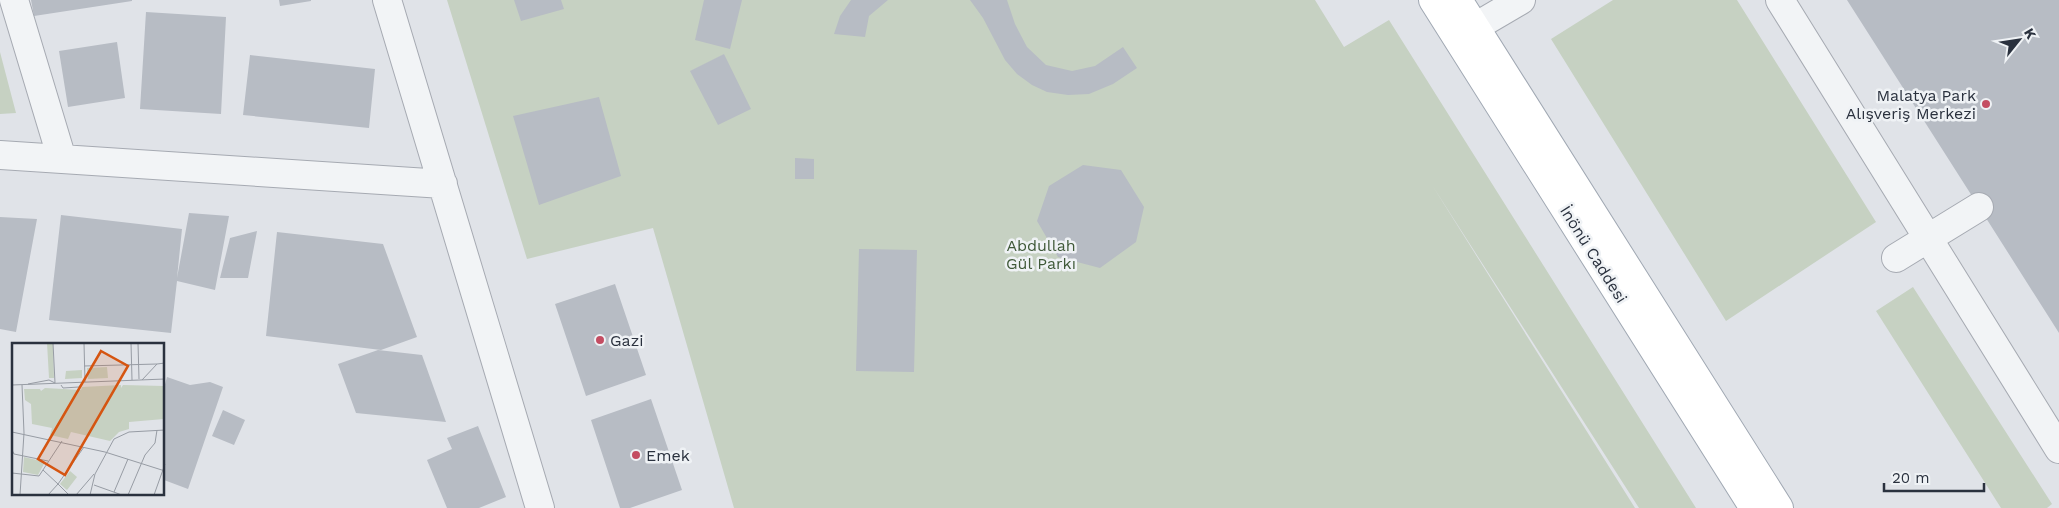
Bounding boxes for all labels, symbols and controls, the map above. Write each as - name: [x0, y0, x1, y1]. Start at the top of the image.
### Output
- north arrow: [1994, 15, 2044, 65]
- text: K: [2021, 25, 2040, 42]
- place label: Malatya Park Alışveriş Merkezi: [1846, 86, 1976, 123]
- marker: Malatya Park Alışveriş Merkezi: [1980, 98, 1992, 110]
- street label: İnönü Caddesi: [1556, 202, 1631, 307]
- park label: Abdullah Gül Parkı: [1006, 236, 1076, 273]
- place label: Gazi: [610, 331, 643, 350]
- marker: Gazi: [594, 334, 606, 346]
- inset map: [12, 343, 165, 496]
- place label: Emek: [646, 446, 690, 465]
- marker: Emek: [630, 449, 642, 461]
- scale bar: [1884, 460, 1984, 492]
- text: 20 m: [1892, 469, 1930, 487]

